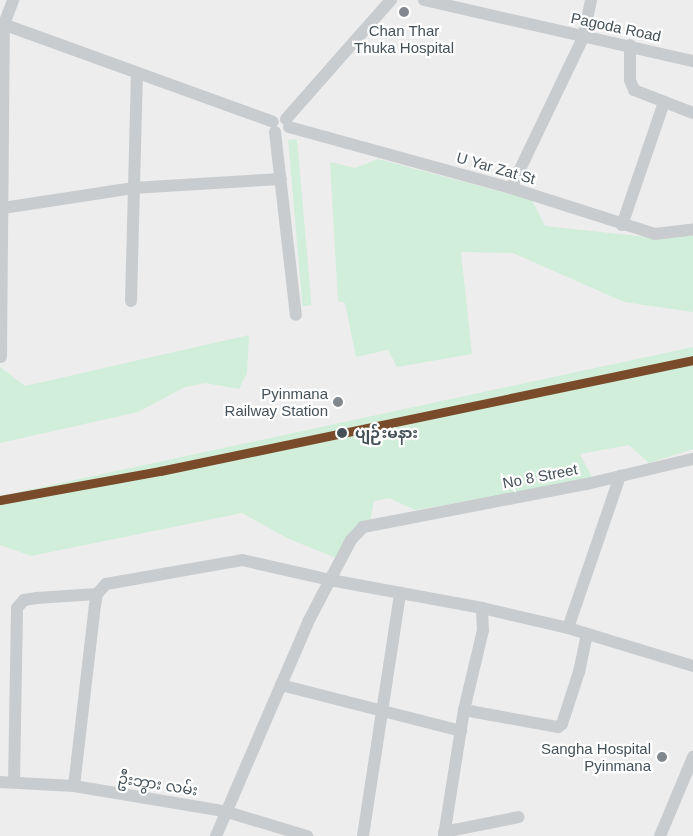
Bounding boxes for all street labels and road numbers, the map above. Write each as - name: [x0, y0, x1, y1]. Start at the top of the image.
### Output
- street label: Pagoda Road: [569, 9, 663, 45]
- street label: U Yar Zat St: [454, 148, 538, 188]
- street label: No 8 Street: [501, 460, 579, 492]
- street label: ဦးဘွား လမ်း: [117, 769, 199, 799]

